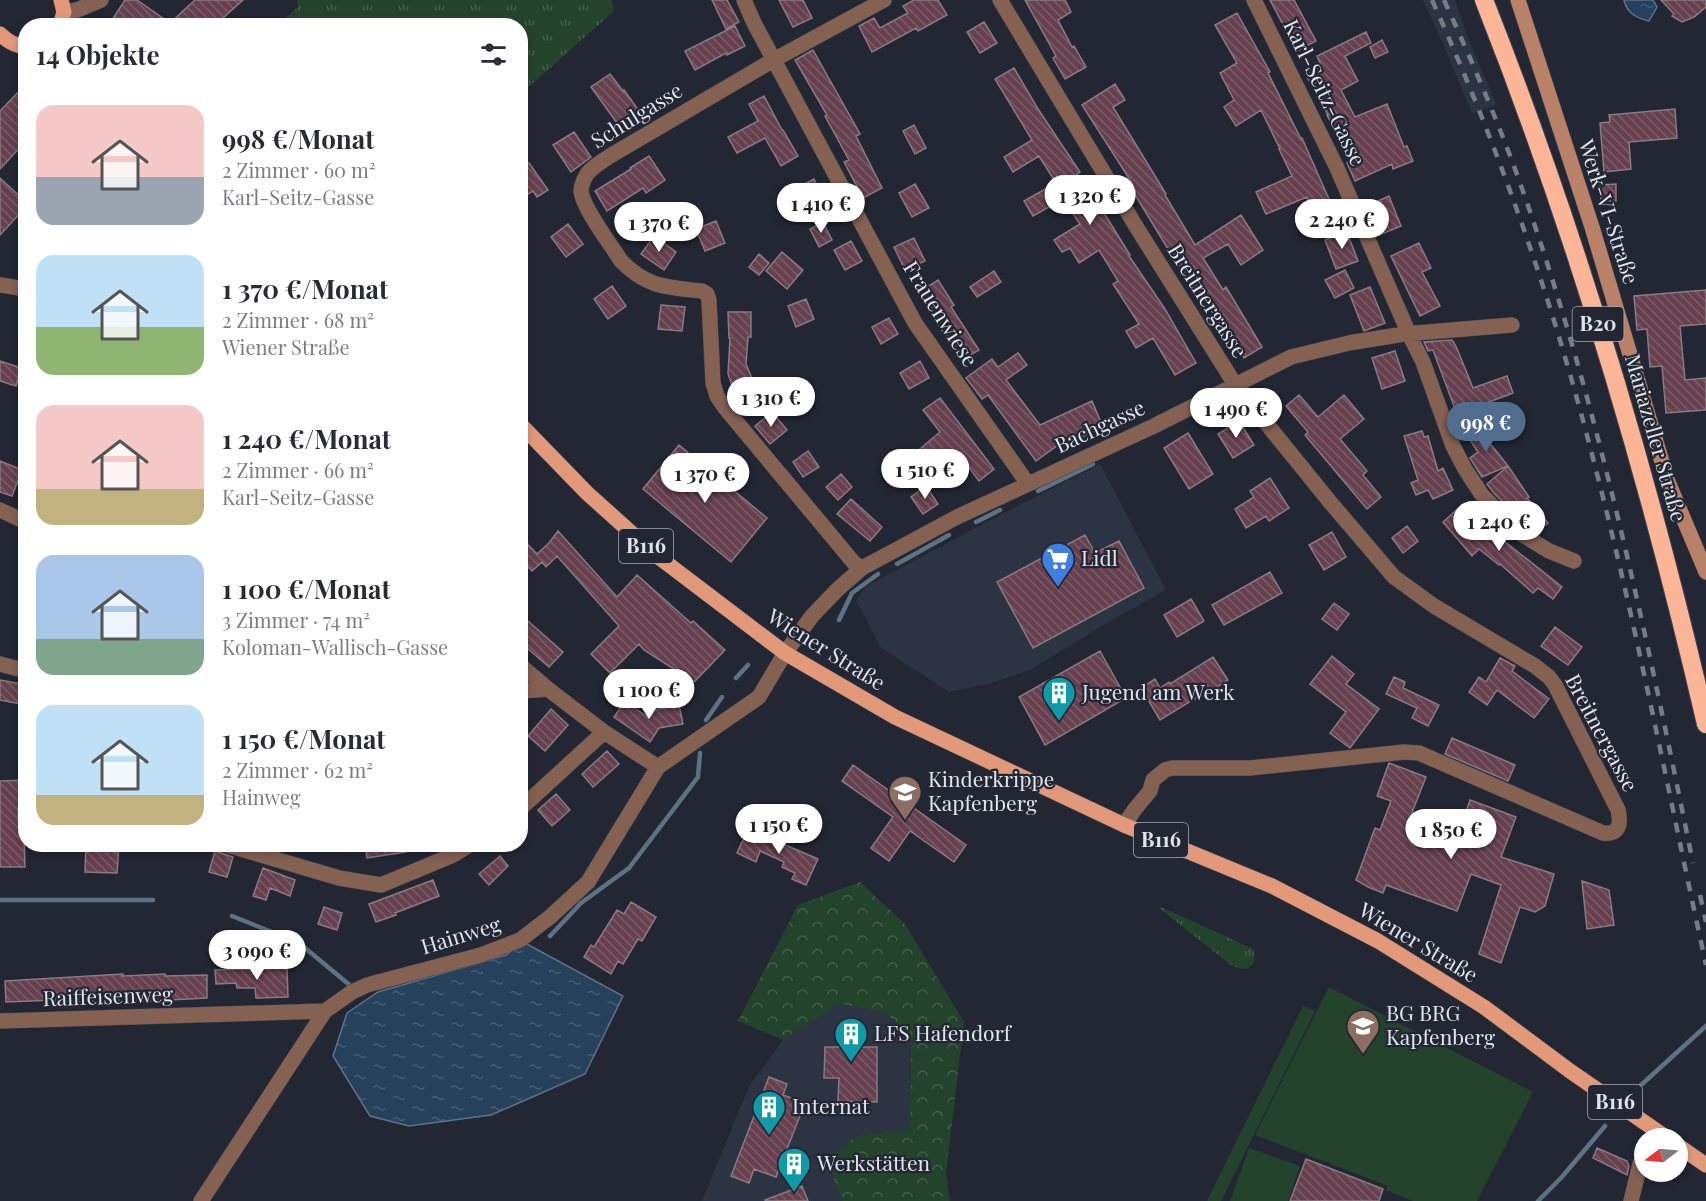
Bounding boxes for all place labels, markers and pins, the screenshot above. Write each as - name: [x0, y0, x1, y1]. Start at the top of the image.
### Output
- pin: 1 320 €: [1035, 175, 1145, 226]
- pin: 1 410 €: [766, 183, 876, 234]
- pin: 2 240 €: [1287, 199, 1397, 250]
- pin: 1 370 €: [604, 202, 714, 253]
- pin: 1 310 €: [716, 377, 826, 428]
- pin: 1 490 €: [1181, 388, 1291, 439]
- pin: 998 €: [1444, 402, 1528, 453]
- pin: 1 510 €: [870, 449, 980, 500]
- pin: 1 370 €: [650, 453, 760, 504]
- pin: 1 240 €: [1444, 501, 1554, 552]
- supermarket icon: Lidl: [1040, 541, 1076, 588]
- place label: Lidl: [1081, 543, 1118, 571]
- pin: 1 100 €: [594, 669, 704, 720]
- building icon: Jugend am Werk: [1041, 675, 1077, 722]
- place label: Jugend am Werk: [1081, 677, 1235, 705]
- place label: Kinderkrippe Kapfenberg: [928, 764, 1054, 816]
- school or university icon: Kinderkrippe Kapfenberg: [887, 774, 923, 821]
- pin: 1 150 €: [724, 804, 834, 855]
- pin: 1 850 €: [1396, 809, 1506, 860]
- pin: 3 090 €: [202, 930, 312, 981]
- place label: BG BRG Kapfenberg: [1386, 998, 1495, 1050]
- school or university icon: BG BRG Kapfenberg: [1345, 1008, 1381, 1055]
- building icon: LFS Hafendorf: [833, 1016, 869, 1063]
- place label: LFS Hafendorf: [874, 1018, 1013, 1046]
- building icon: Internat: [751, 1089, 787, 1136]
- place label: Internat: [792, 1091, 870, 1119]
- building icon: Werkstätten: [776, 1146, 812, 1193]
- place label: Werkstätten: [816, 1148, 931, 1176]

